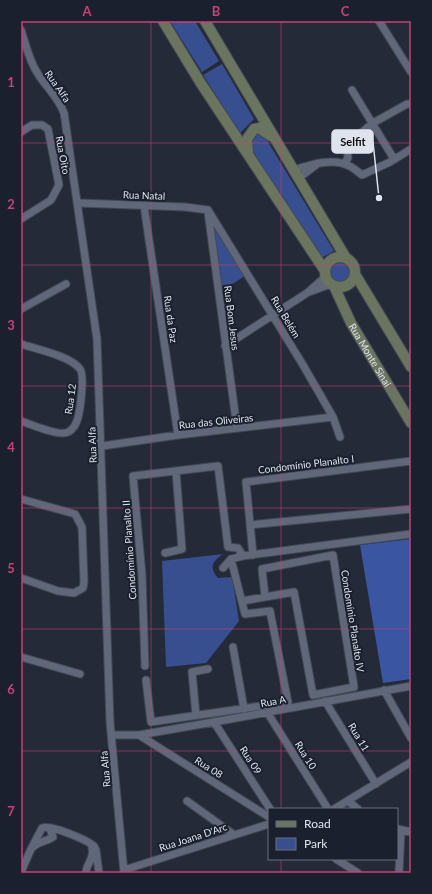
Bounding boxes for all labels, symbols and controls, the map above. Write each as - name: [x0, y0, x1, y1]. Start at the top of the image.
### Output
- text: A: [81, 3, 92, 19]
- text: B: [212, 3, 221, 19]
- text: C: [341, 3, 350, 19]
- street label: Rua Alfa: [43, 68, 73, 104]
- text: 1: [7, 74, 15, 90]
- callout: Selfit: [332, 130, 373, 153]
- street label: Rua Oito: [53, 135, 73, 175]
- text: Selfit: [340, 135, 367, 148]
- street label: Rua Natal: [123, 188, 165, 202]
- text: 2: [7, 196, 15, 212]
- street label: Rua Bom Jesus: [222, 285, 242, 351]
- street label: Rua Belém: [269, 294, 303, 340]
- street label: Rua da Paz: [162, 295, 180, 344]
- text: 3: [7, 317, 15, 333]
- street label: Rua Monte Sinai: [347, 321, 394, 389]
- street label: Rua 12: [62, 383, 78, 415]
- street label: Rua das Oliveiras: [178, 411, 254, 431]
- street label: Rua Alfa: [85, 427, 99, 463]
- text: 4: [7, 439, 15, 455]
- street label: Condomínio Planalto I: [257, 452, 355, 476]
- street label: Condomínio Planalto II: [120, 500, 138, 600]
- text: 5: [7, 560, 15, 576]
- street label: Condomínio Planalto IV: [339, 569, 367, 673]
- text: 6: [7, 681, 15, 697]
- street label: Rua A: [259, 693, 287, 709]
- street label: Rua 11: [346, 721, 372, 753]
- street label: Rua 10: [293, 739, 319, 771]
- street label: Rua 09: [238, 744, 265, 776]
- street label: Rua Alfa: [97, 750, 113, 788]
- street label: Rua 08: [193, 754, 225, 780]
- text: 7: [7, 803, 15, 819]
- legend: [268, 808, 398, 860]
- text: Road: [304, 816, 331, 831]
- street label: Rua Joana D'Arc: [158, 820, 229, 854]
- text: Park: [304, 836, 328, 851]

